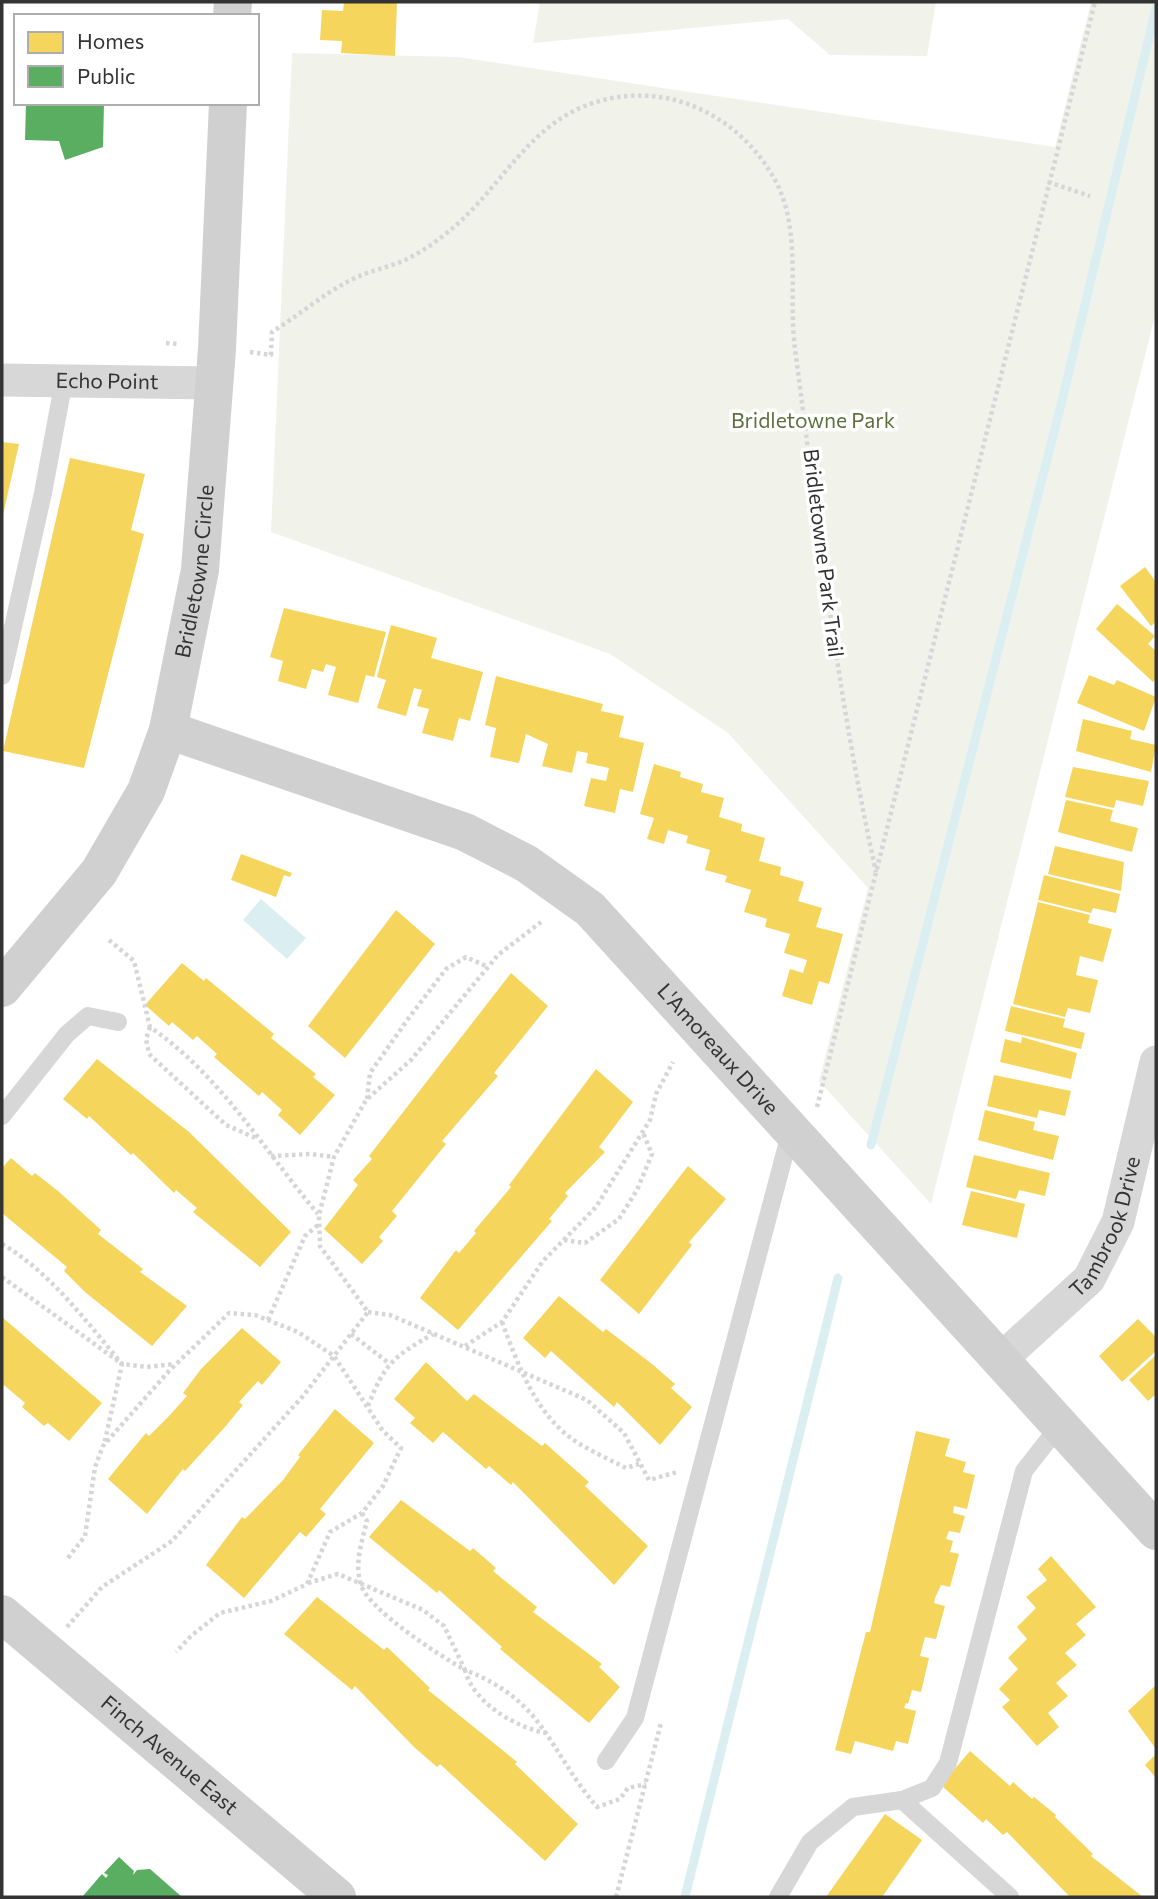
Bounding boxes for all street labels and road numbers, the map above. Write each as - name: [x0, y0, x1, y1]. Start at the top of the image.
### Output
- street label: Echo Point: [55, 367, 159, 393]
- street label: Bridletowne Park Trail: [799, 447, 850, 658]
- street label: Bridletowne Circle: [169, 484, 218, 660]
- street label: L'Amoreaux Drive: [653, 978, 785, 1119]
- street label: Tambrook Drive: [1064, 1154, 1144, 1302]
- street label: Finch Avenue East: [97, 1689, 244, 1819]

